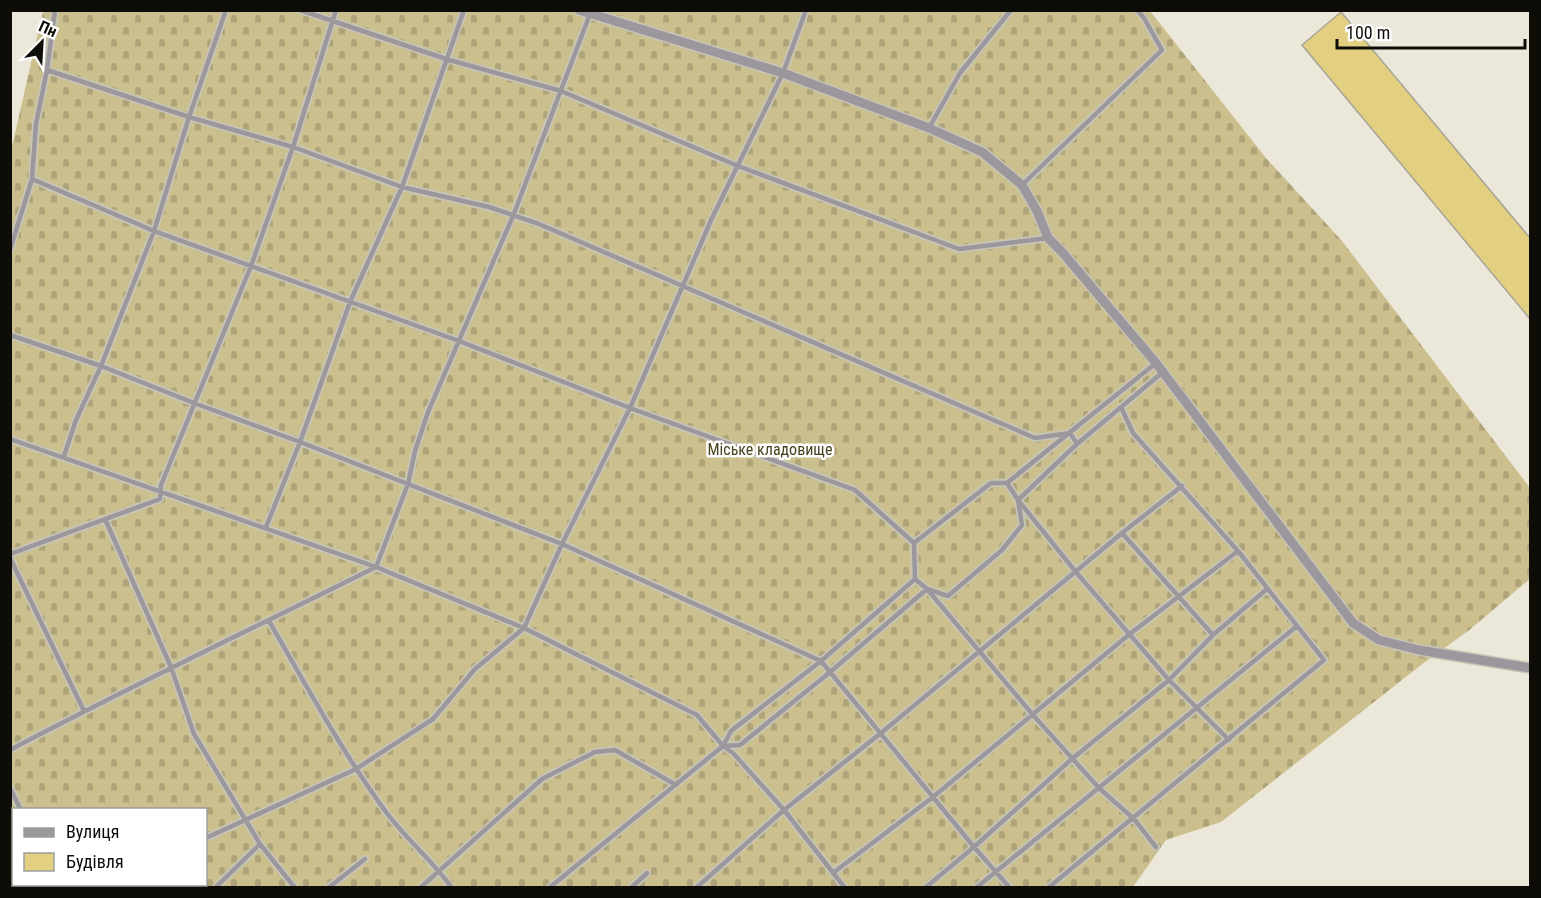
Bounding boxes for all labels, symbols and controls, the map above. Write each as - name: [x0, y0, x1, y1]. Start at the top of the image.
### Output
- north arrow: [12, 12, 72, 72]
- scale bar: [1337, 12, 1524, 50]
- text: Пн: [36, 16, 60, 41]
- text: 100 m: [1346, 22, 1390, 43]
- park label: Міське кладовище: [707, 440, 833, 459]
- legend: [12, 808, 207, 886]
- text: Вулиця: [66, 821, 120, 842]
- text: Будівля: [66, 851, 124, 872]

